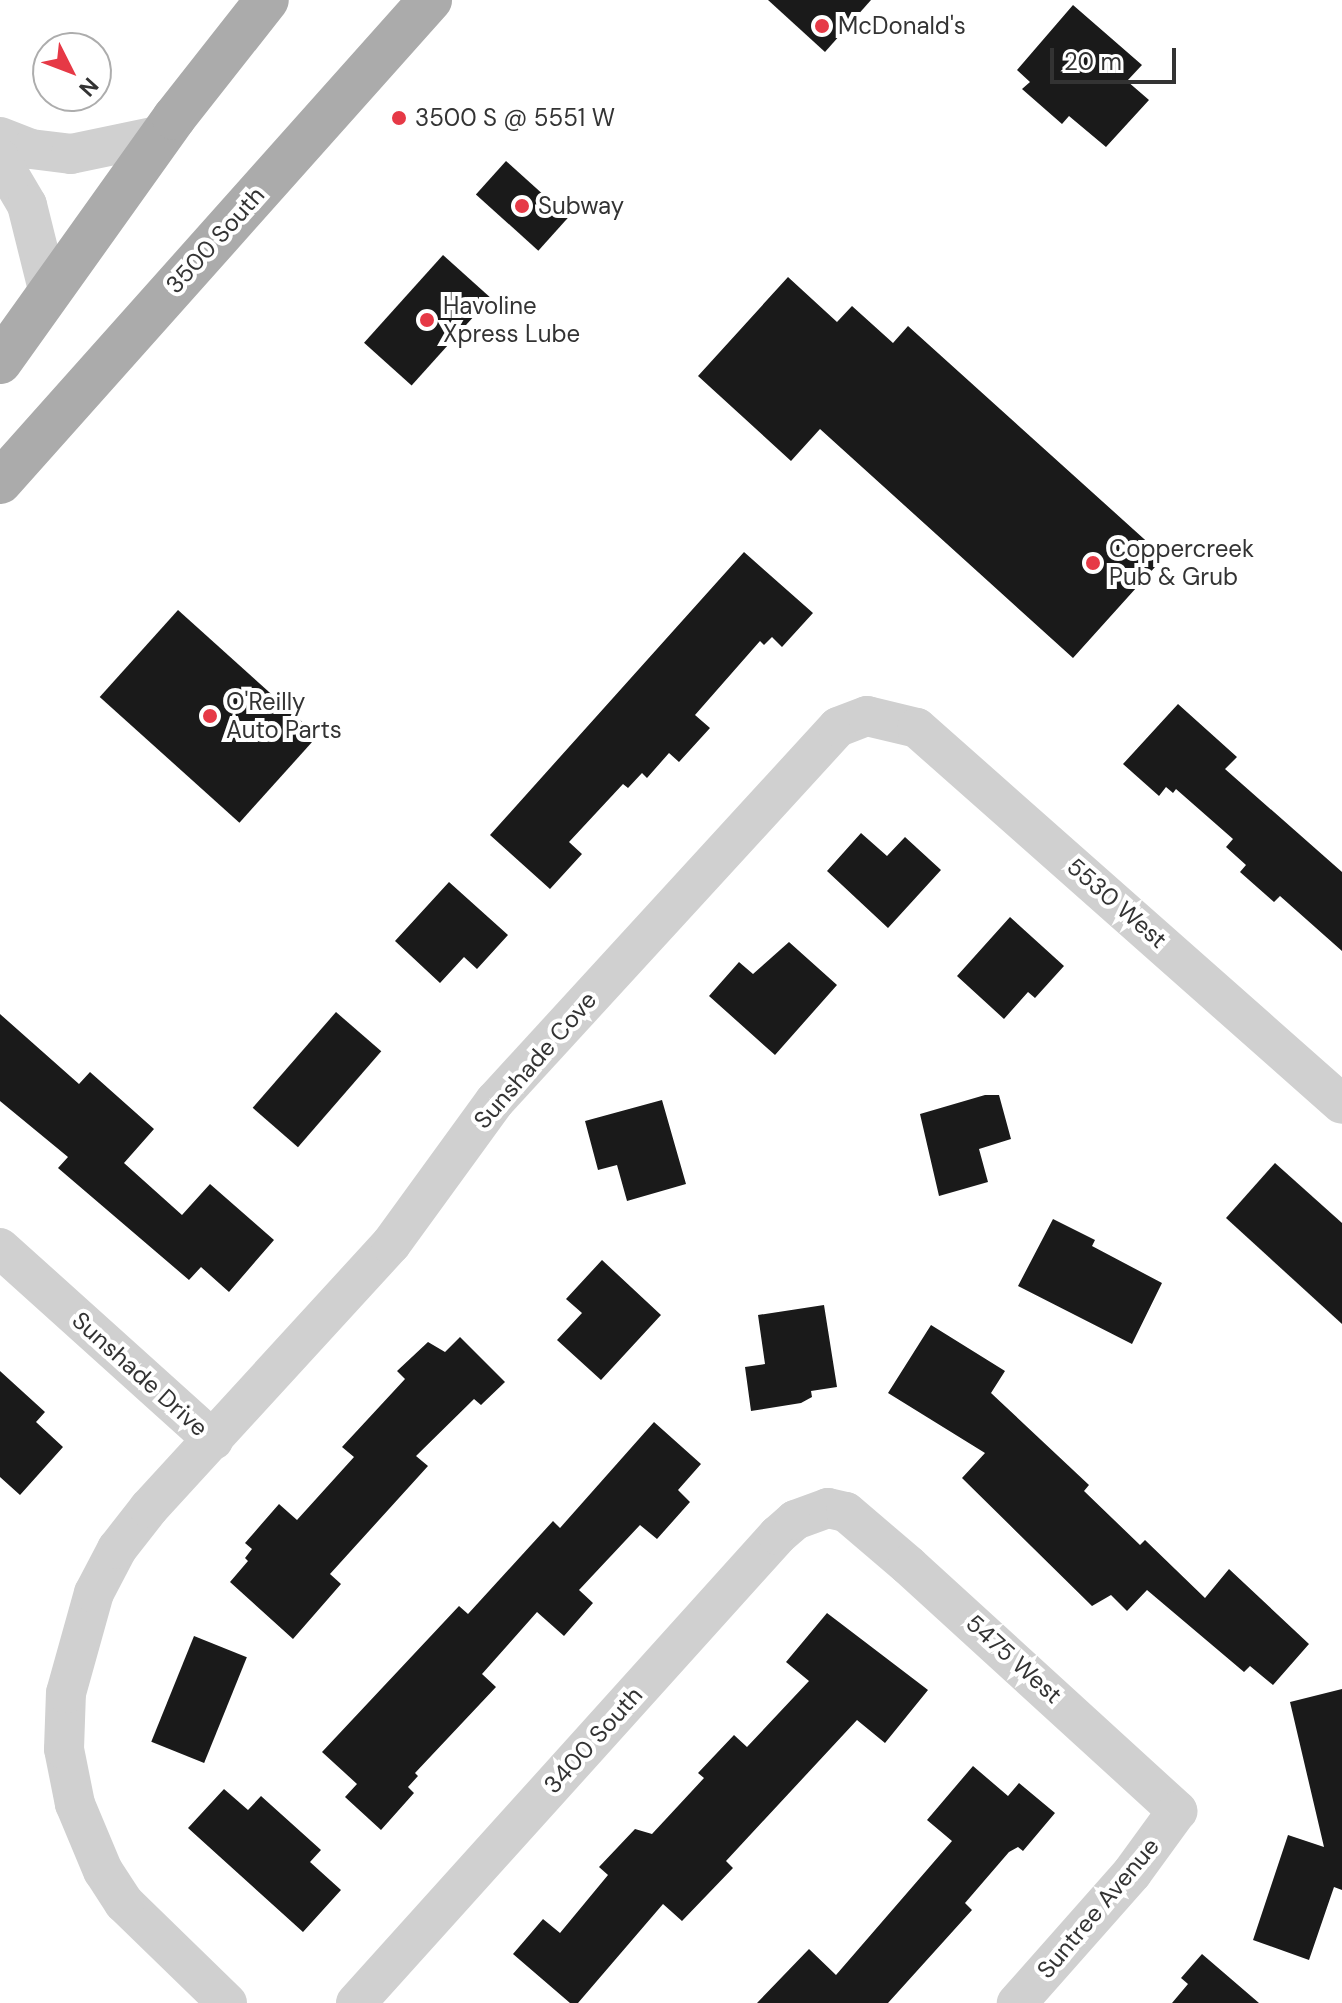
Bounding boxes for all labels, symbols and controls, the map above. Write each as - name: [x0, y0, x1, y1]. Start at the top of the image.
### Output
- place label: McDonald's: [838, 12, 966, 40]
- marker: McDonald's: [813, 17, 831, 35]
- north arrow: [32, 32, 112, 112]
- scale bar: [1054, 32, 1180, 82]
- text: 20 m: [1064, 46, 1122, 77]
- text: N: [73, 71, 105, 103]
- place label: 3500 S @ 5551 W: [415, 104, 615, 132]
- marker: 3500 S @ 5551 W: [390, 109, 408, 127]
- street label: 3500 South: [160, 181, 270, 299]
- place label: Subway: [538, 192, 624, 220]
- marker: Subway: [513, 197, 531, 215]
- place label: Havoline Xpress Lube: [443, 292, 580, 348]
- marker: Havoline Xpress Lube: [418, 311, 436, 329]
- place label: Coppercreek Pub & Grub: [1109, 535, 1254, 591]
- marker: Coppercreek Pub & Grub: [1084, 554, 1102, 572]
- place label: O'Reilly Auto Parts: [226, 688, 342, 744]
- marker: O'Reilly Auto Parts: [201, 707, 219, 725]
- street label: 5530 West: [1061, 852, 1173, 954]
- street label: Sunshade Cove: [468, 986, 602, 1134]
- street label: Sunshade Drive: [66, 1306, 214, 1442]
- street label: 5475 West: [960, 1609, 1068, 1709]
- street label: 3400 South: [538, 1681, 648, 1799]
- street label: Suntree Avenue: [1031, 1832, 1165, 1984]

